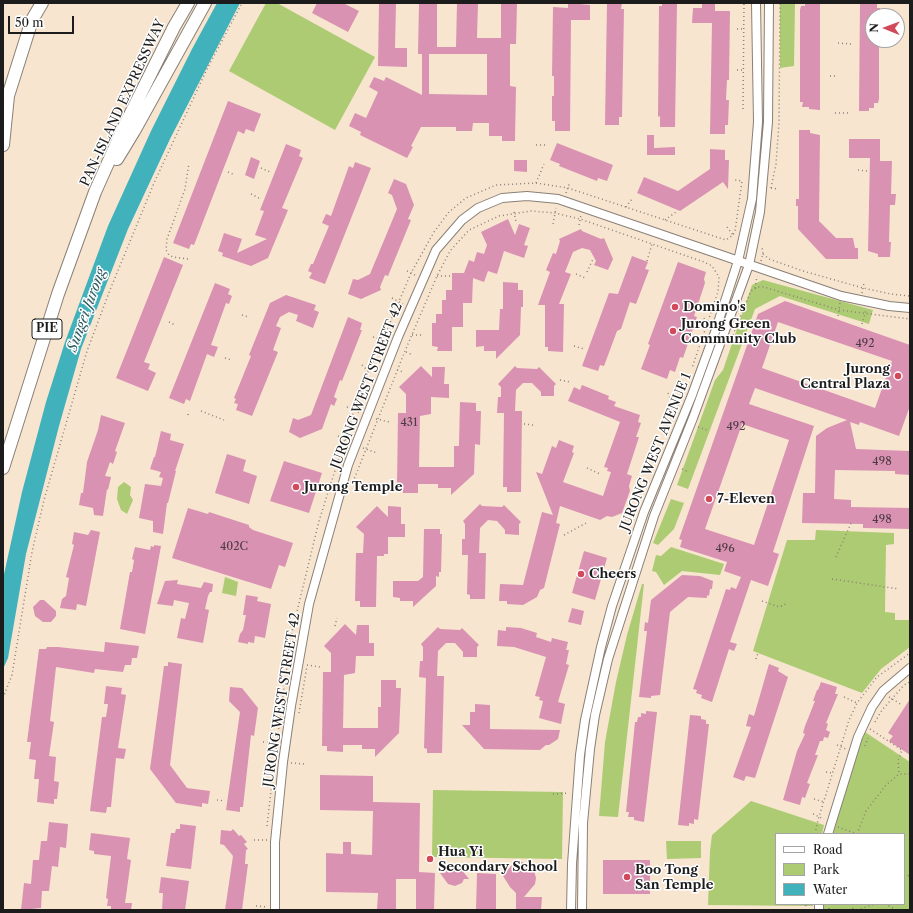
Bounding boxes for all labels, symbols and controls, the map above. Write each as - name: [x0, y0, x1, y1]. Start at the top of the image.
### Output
- scale bar: [10, 8, 76, 34]
- north arrow: [865, 8, 905, 48]
- text: 50 m: [15, 15, 44, 30]
- street label: PAN-ISLAND EXPRESSWAY: [77, 17, 169, 189]
- text: N: [867, 23, 881, 33]
- water label: Sungei Jurong: [64, 266, 110, 354]
- place label: Domino's: [683, 299, 746, 315]
- street label: JURONG WEST STREET 42: [328, 301, 406, 471]
- marker: Domino's: [670, 302, 680, 312]
- place label: Jurong Green Community Club: [681, 316, 796, 347]
- road number: PIE: [32, 319, 62, 339]
- marker: Jurong Green Community Club: [668, 326, 678, 336]
- house number: 492: [855, 337, 875, 351]
- place label: Jurong Central Plaza: [800, 361, 890, 392]
- street label: JURONG WEST AVENUE 1: [617, 371, 695, 533]
- marker: Jurong Central Plaza: [893, 371, 903, 381]
- house number: 431: [400, 416, 418, 430]
- house number: 492: [726, 420, 746, 434]
- house number: 498: [872, 455, 892, 469]
- place label: Jurong Temple: [304, 479, 402, 495]
- marker: Jurong Temple: [291, 482, 301, 492]
- place label: 7-Eleven: [717, 491, 775, 507]
- marker: 7-Eleven: [704, 494, 714, 504]
- house number: 498: [872, 513, 892, 527]
- house number: 402C: [220, 540, 248, 554]
- house number: 496: [715, 542, 735, 556]
- place label: Cheers: [589, 566, 636, 582]
- marker: Cheers: [576, 569, 586, 579]
- street label: JURONG WEST STREET 42: [260, 612, 304, 788]
- legend: [775, 833, 905, 905]
- text: Road: [813, 842, 843, 857]
- place label: Hua Yi Secondary School: [438, 844, 558, 875]
- marker: Hua Yi Secondary School: [425, 854, 435, 864]
- place label: Boo Tong San Temple: [635, 862, 714, 893]
- text: Park: [813, 862, 839, 877]
- marker: Boo Tong San Temple: [622, 872, 632, 882]
- text: Water: [813, 882, 847, 897]

